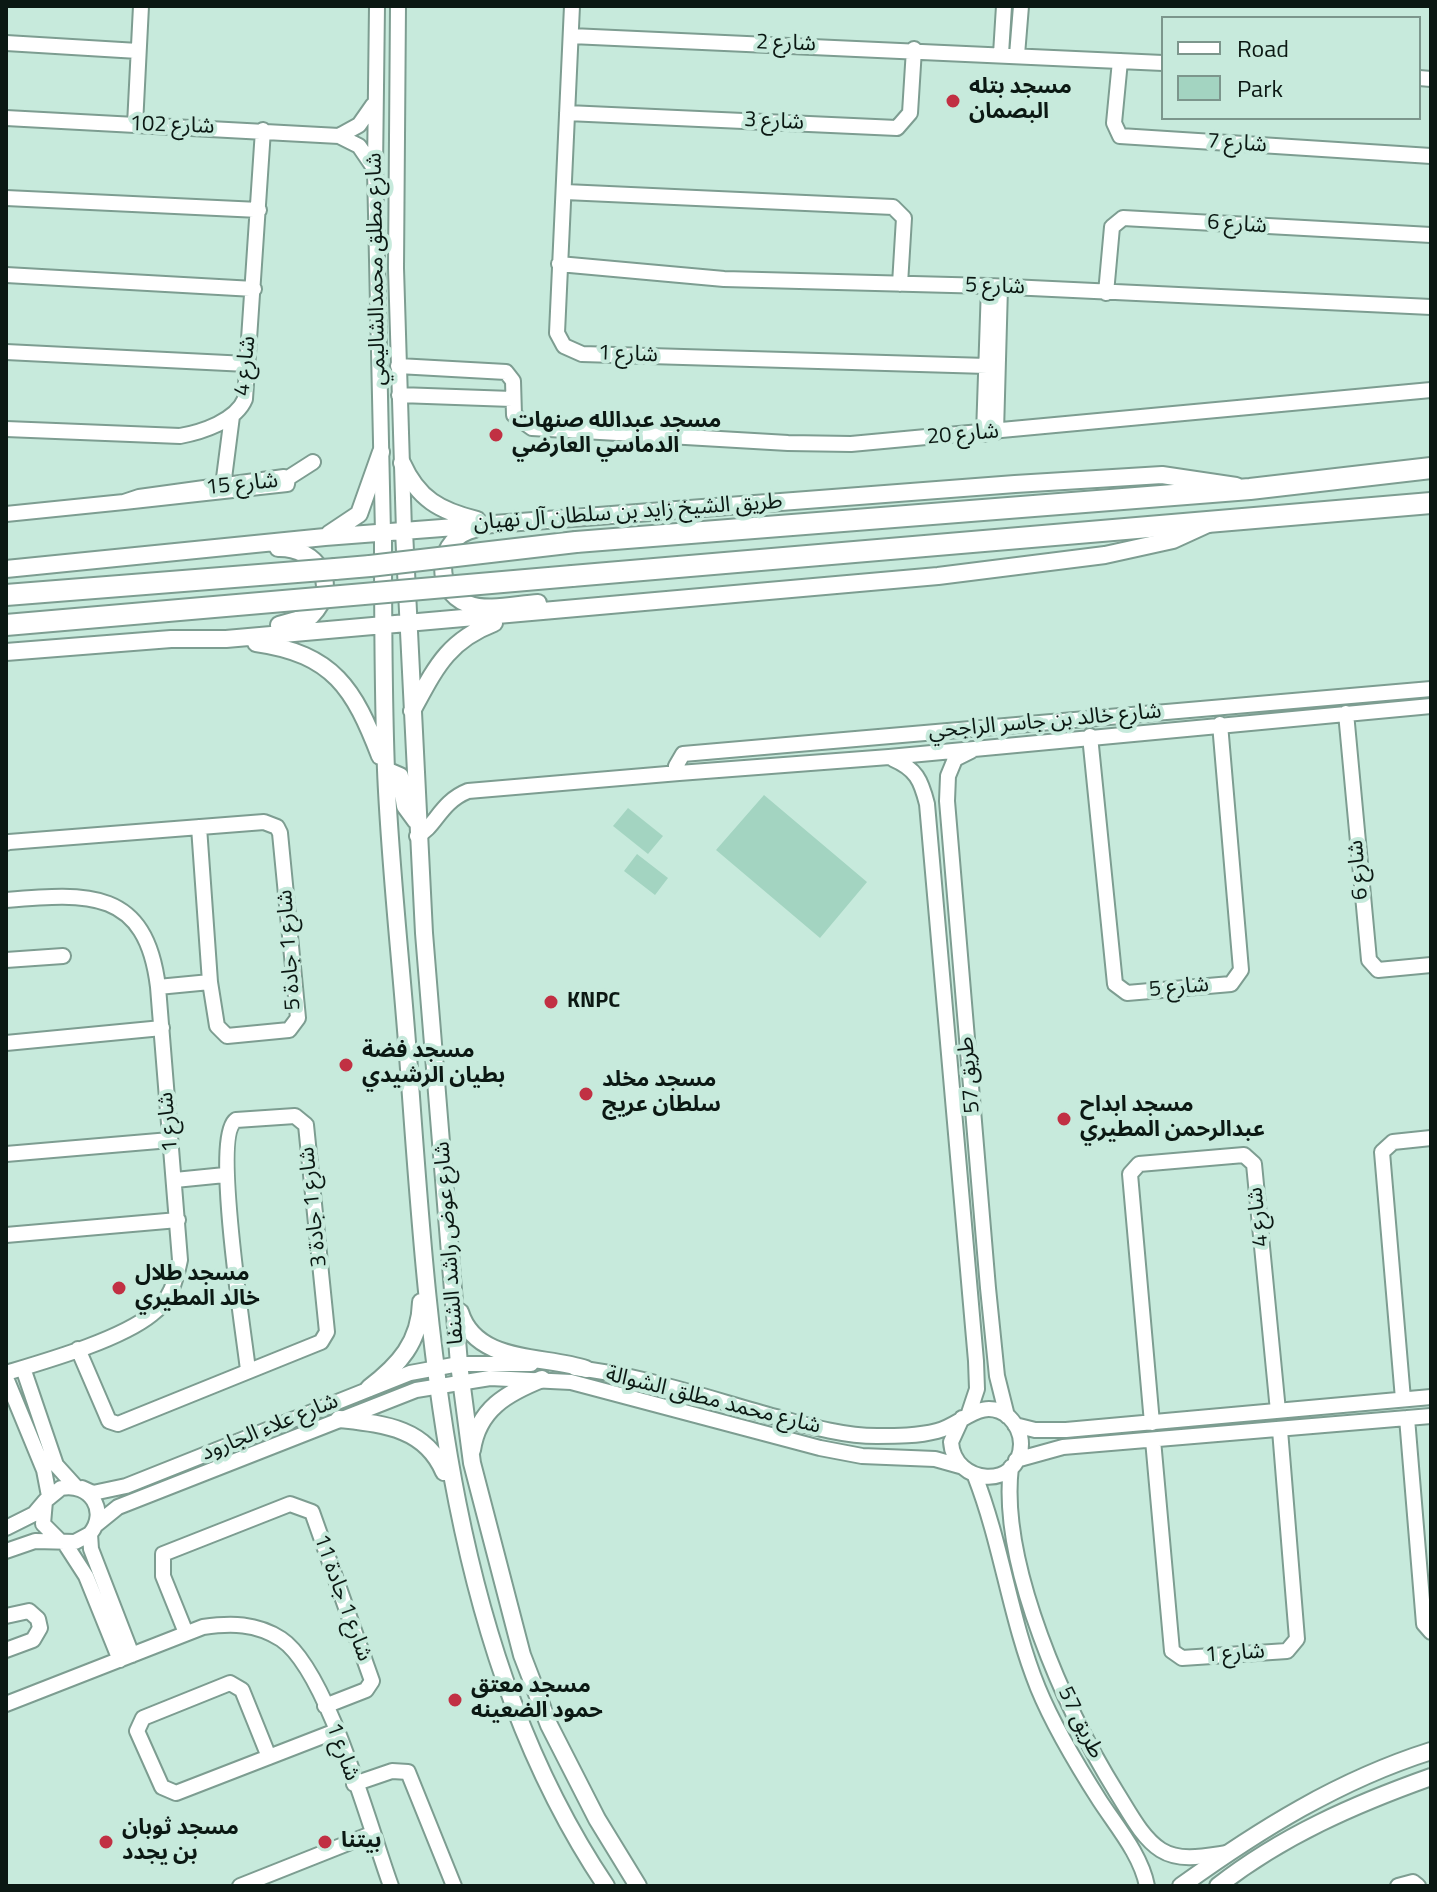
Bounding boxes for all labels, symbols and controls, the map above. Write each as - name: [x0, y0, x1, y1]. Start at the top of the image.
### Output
- legend: [1161, 16, 1421, 120]
- street label: شارع 2: [756, 30, 816, 58]
- text: Road: [1237, 30, 1289, 66]
- text: Park: [1237, 70, 1283, 106]
- place label: مسجد بتله البصمان: [969, 75, 1072, 126]
- marker: مسجد بتله البصمان: [944, 92, 962, 110]
- street label: شارع 3: [743, 107, 805, 137]
- street label: شارع 102: [129, 111, 215, 141]
- street label: شارع 7: [1206, 129, 1268, 159]
- street label: شارع مطلق محمدالشاليمي: [362, 152, 392, 386]
- street label: شارع 6: [1206, 210, 1268, 240]
- street label: شارع 5: [965, 273, 1025, 301]
- street label: شارع 4: [230, 335, 262, 397]
- street label: شارع 1: [598, 341, 658, 369]
- place label: مسجد عبدالله صنهات الدماسي العارضي: [512, 409, 721, 460]
- street label: شارع 20: [926, 419, 1000, 451]
- marker: مسجد عبدالله صنهات الدماسي العارضي: [487, 426, 505, 444]
- street label: شارع 15: [205, 468, 279, 502]
- street label: طريق الشيخ زايد بن سلطان آل نهيان: [473, 489, 783, 537]
- street label: شارع خالد بن جاسر الراجحي: [927, 699, 1163, 745]
- street label: شارع 6: [1343, 839, 1375, 901]
- street label: شارع 1 جادة 5: [273, 889, 307, 1011]
- street label: شارع 5: [1148, 972, 1210, 1004]
- place label: KNPC: [567, 989, 620, 1015]
- marker: KNPC: [542, 993, 560, 1011]
- street label: طريق 57: [954, 1036, 986, 1114]
- place label: مسجد فضة بطيان الرشيدي: [362, 1039, 505, 1090]
- marker: مسجد فضة بطيان الرشيدي: [337, 1056, 355, 1074]
- place label: مسجد مخلد سلطان عريج: [602, 1068, 721, 1120]
- marker: مسجد مخلد سلطان عريج: [577, 1085, 595, 1103]
- street label: شارع 1: [153, 1091, 185, 1153]
- place label: مسجد ابداح عبدالرحمن المطيري: [1080, 1093, 1265, 1144]
- marker: مسجد ابداح عبدالرحمن المطيري: [1055, 1110, 1073, 1128]
- street label: شارع عوض راشد الشنفا: [430, 1140, 470, 1346]
- street label: شارع 1 جادة 3: [295, 1146, 333, 1268]
- street label: شارع 4: [1243, 1186, 1275, 1248]
- place label: مسجد طلال خالد المطيري: [135, 1262, 260, 1314]
- marker: مسجد طلال خالد المطيري: [110, 1279, 128, 1297]
- street label: شارع محمد مطلق الشوالة: [603, 1362, 823, 1440]
- street label: شارع علاء الجارود: [198, 1388, 342, 1468]
- street label: شارع 1 جادة 11: [307, 1531, 377, 1665]
- street label: شارع 1: [1204, 1639, 1266, 1669]
- place label: مسجد معتق حمود الضعينه: [471, 1674, 603, 1726]
- street label: طريق 57: [1051, 1683, 1109, 1763]
- marker: مسجد معتق حمود الضعينه: [446, 1691, 464, 1709]
- street label: شارع 1: [319, 1719, 365, 1785]
- place label: مسجد ثوبان بن يجدد: [122, 1816, 239, 1868]
- place label: بيتنا: [341, 1829, 381, 1855]
- marker: مسجد ثوبان بن يجدد: [97, 1833, 115, 1851]
- marker: بيتنا: [316, 1833, 334, 1851]

